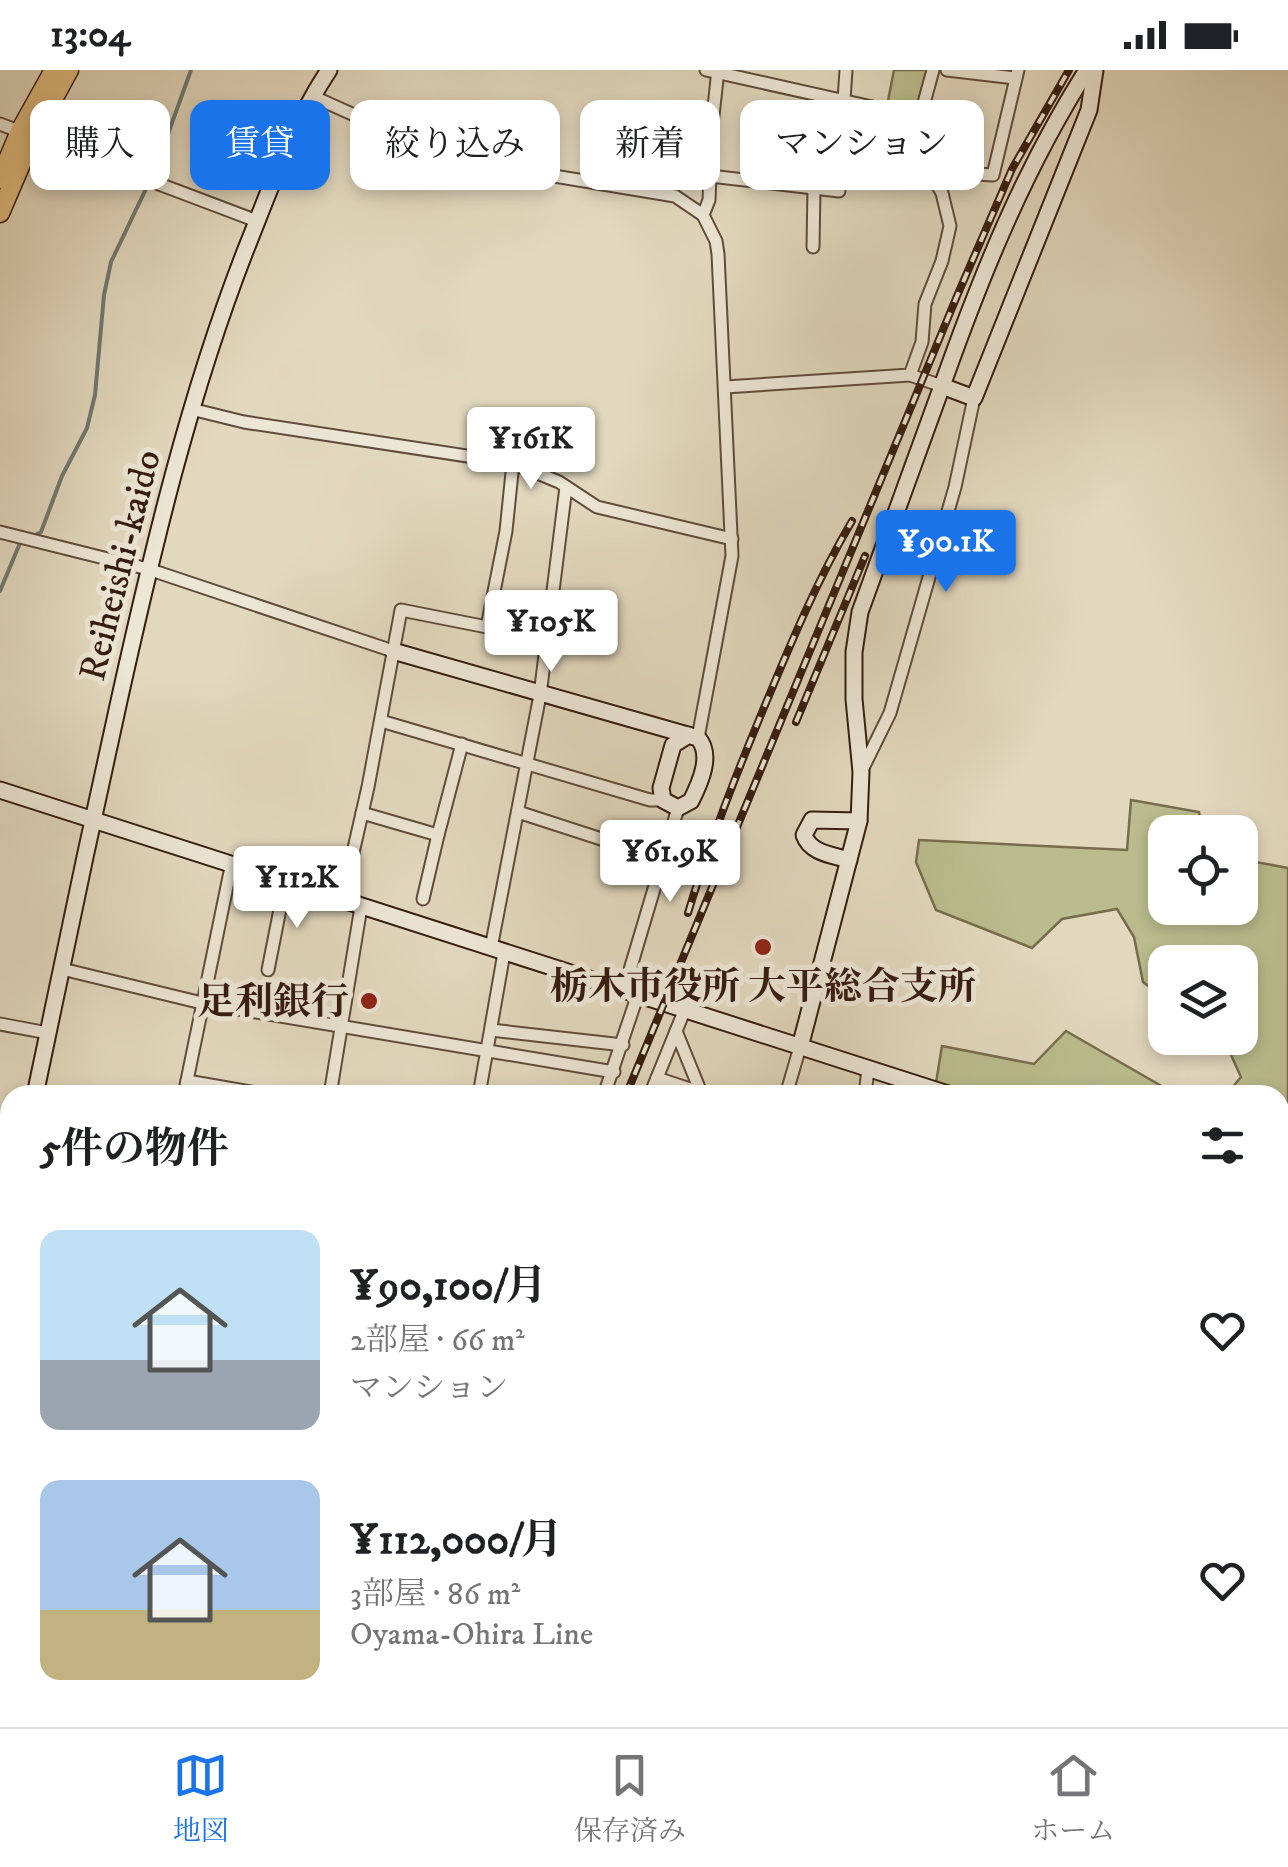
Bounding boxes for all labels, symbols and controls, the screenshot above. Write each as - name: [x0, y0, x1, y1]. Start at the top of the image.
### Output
- text: 13:04: [50, 11, 130, 59]
- chip: 購入: [30, 100, 170, 190]
- chip: 賃貸: [190, 100, 330, 190]
- chip: 絞り込み: [350, 100, 560, 190]
- chip: 新着: [580, 100, 720, 190]
- chip: マンション: [740, 100, 984, 190]
- pin: ¥161K: [461, 407, 601, 492]
- text: ¥161K: [489, 419, 573, 459]
- street label: Reiheishi-kaido: [69, 445, 173, 686]
- pin: ¥90.1K: [865, 510, 1027, 595]
- text: ¥90.1K: [898, 522, 994, 562]
- pin: ¥105K: [481, 590, 621, 675]
- text: ¥105K: [507, 602, 595, 642]
- map controls: [1148, 815, 1258, 1055]
- button: locate: [1148, 815, 1258, 925]
- pin: ¥61.9K: [589, 820, 751, 905]
- text: ¥61.9K: [622, 832, 718, 872]
- pin: ¥112K: [227, 846, 367, 931]
- text: ¥112K: [255, 858, 339, 898]
- marker: 栃木市役所 大平総合支所: [752, 936, 774, 958]
- button: layers: [1148, 945, 1258, 1055]
- place label: 栃木市役所 大平総合支所: [550, 964, 976, 1012]
- place label: 足利銀行: [197, 979, 349, 1027]
- marker: 足利銀行: [358, 990, 380, 1012]
- icon: filters: [1195, 1118, 1250, 1173]
- text: 5件の物件: [40, 1124, 229, 1176]
- text: ¥90,100/月: [350, 1261, 547, 1313]
- icon: home: [120, 1270, 240, 1390]
- icon: heart: [1195, 1303, 1250, 1358]
- text: 2部屋 · 66 m²: [350, 1321, 525, 1361]
- text: マンション: [350, 1369, 509, 1409]
- text: ¥112,000/月: [350, 1515, 563, 1567]
- icon: home: [120, 1520, 240, 1640]
- icon: heart: [1195, 1553, 1250, 1608]
- text: 3部屋 · 86 m²: [350, 1575, 520, 1615]
- text: Oyama-Ohira Line: [350, 1615, 593, 1655]
- tab: 地図: [173, 1748, 229, 1849]
- tab: 保存済み: [574, 1748, 686, 1849]
- tab: ホーム: [1031, 1748, 1115, 1849]

